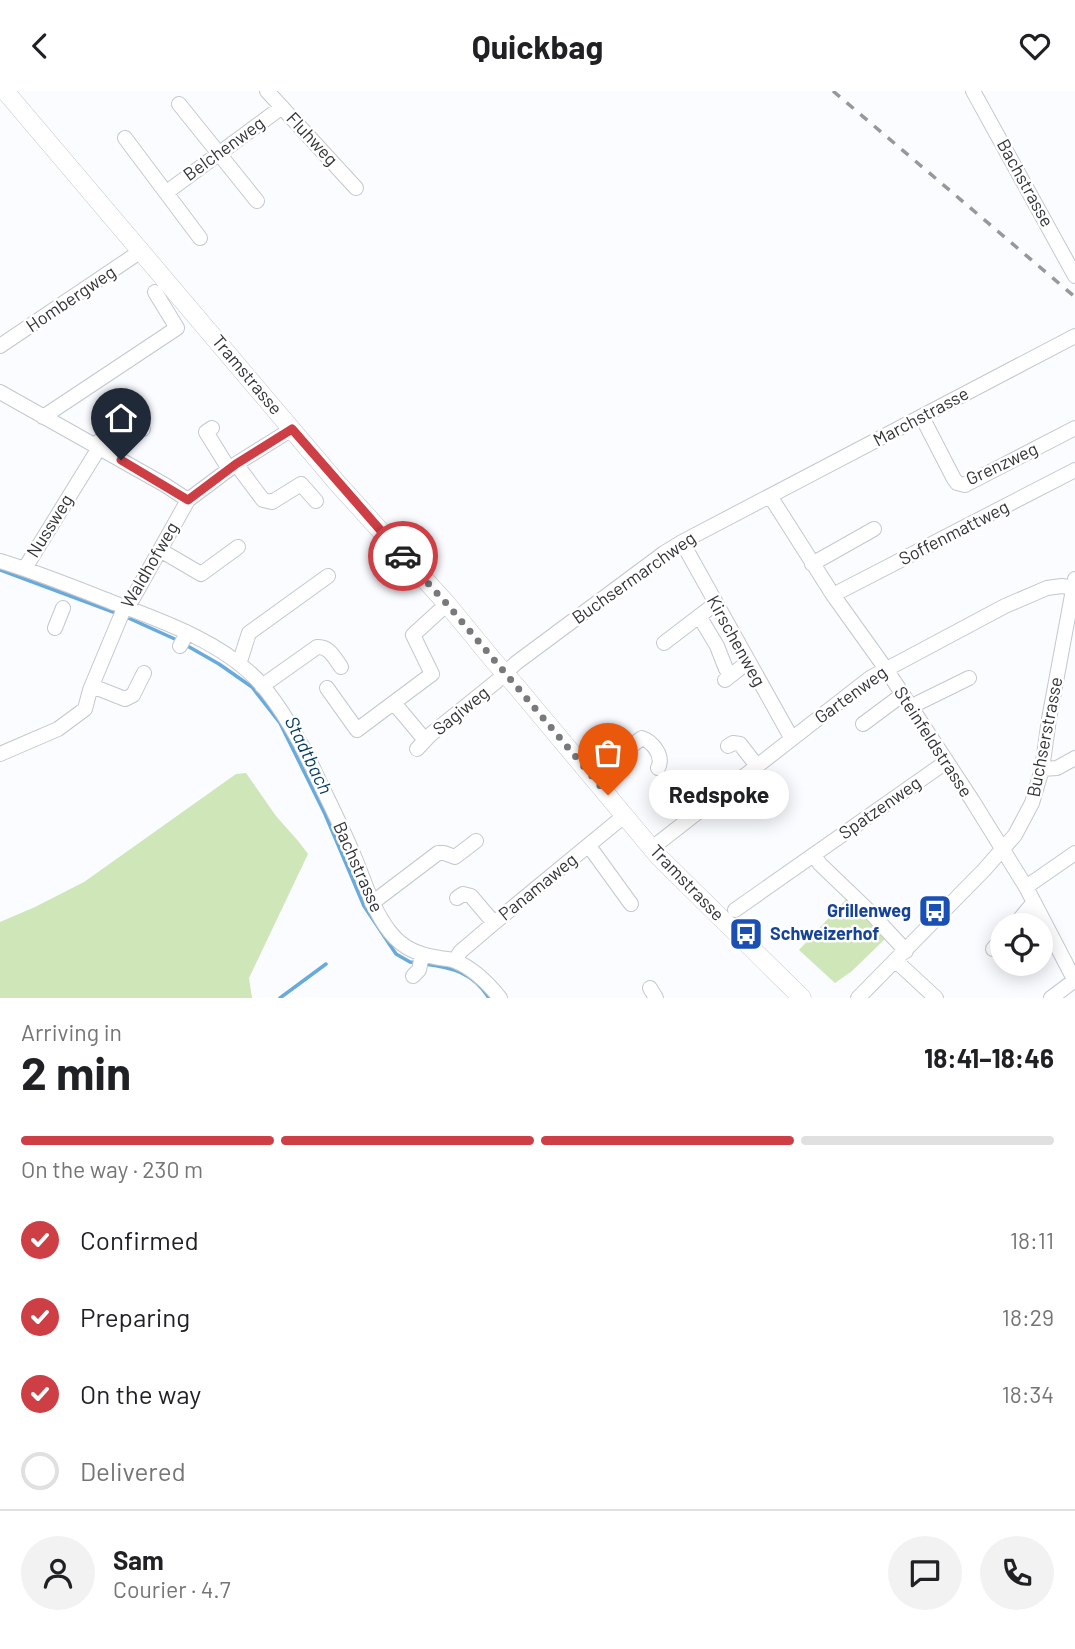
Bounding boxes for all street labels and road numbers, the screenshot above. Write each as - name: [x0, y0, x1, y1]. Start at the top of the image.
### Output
- street label: Fluhweg: [282, 107, 343, 170]
- street label: Belchenweg: [179, 111, 268, 185]
- street label: Bachstrasse: [993, 135, 1059, 230]
- street label: Hombergweg: [21, 260, 120, 336]
- street label: Tramstrasse: [208, 330, 288, 419]
- street label: Marchstrasse: [869, 382, 972, 451]
- street label: Grenzweg: [962, 437, 1041, 489]
- street label: Nussweg: [21, 490, 77, 561]
- street label: Soffenmattweg: [895, 495, 1012, 569]
- street label: Waldhofweg: [116, 518, 183, 611]
- street label: Buchsermarchweg: [567, 526, 699, 628]
- street label: Kirschenweg: [703, 591, 771, 690]
- street label: Gartenweg: [810, 661, 891, 728]
- street label: Buchserstrasse: [1022, 675, 1066, 799]
- street label: Sagiweg: [428, 681, 493, 739]
- street label: Steinfeldstrasse: [890, 682, 978, 801]
- street label: Spatzenweg: [834, 771, 925, 843]
- street label: Bachstrasse: [329, 818, 389, 915]
- street label: Tramstrasse: [646, 840, 729, 925]
- street label: Panamaweg: [494, 848, 581, 925]

